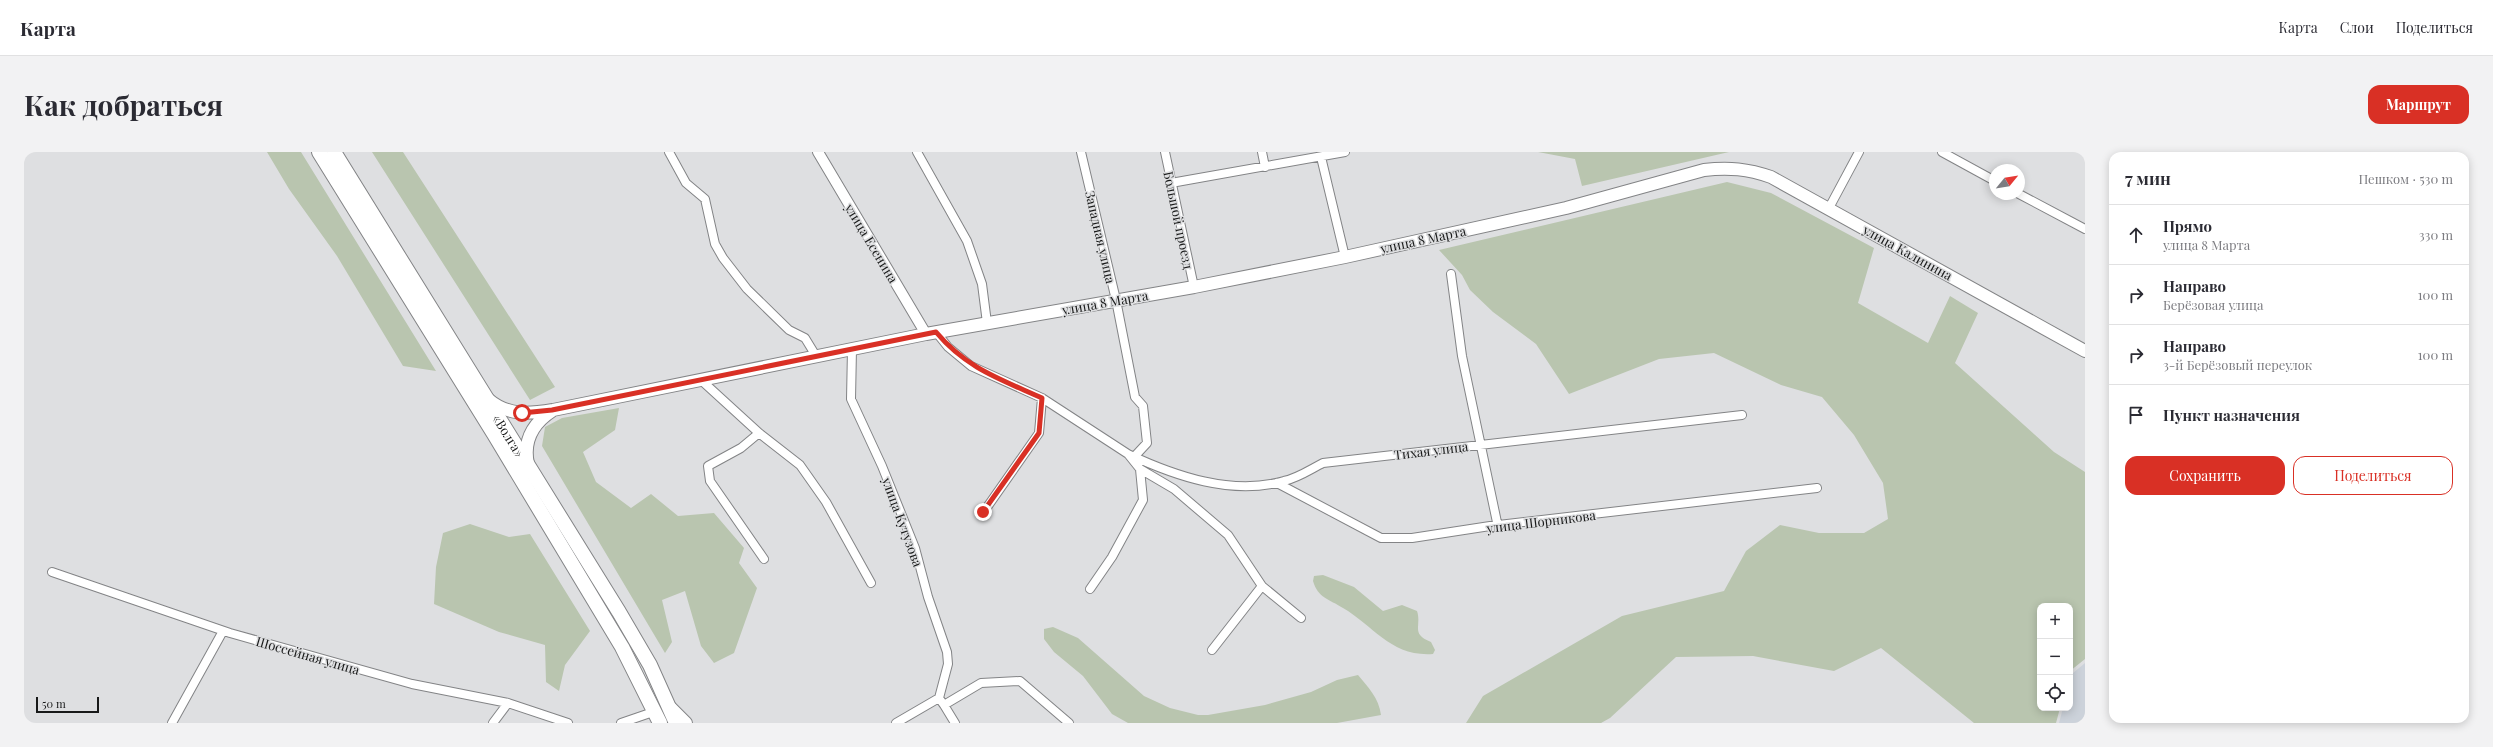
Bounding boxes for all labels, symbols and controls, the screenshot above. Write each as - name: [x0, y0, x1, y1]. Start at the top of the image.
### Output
- text: Карта: [20, 15, 76, 41]
- text: Карта: [2278, 18, 2318, 37]
- text: Слои: [2340, 18, 2374, 37]
- text: Поделиться: [2396, 18, 2473, 37]
- button: Маршрут: [2368, 85, 2469, 124]
- text: Как добраться: [24, 86, 223, 123]
- north arrow: [1989, 164, 2025, 200]
- text: 7 мин: [2125, 167, 2171, 189]
- street label: Большой проезд: [1160, 170, 1198, 271]
- text: Пешком · 530 m: [2359, 170, 2453, 187]
- street label: Западная улица: [1082, 189, 1120, 285]
- street label: улица Есенина: [841, 199, 903, 286]
- text: Прямо: [2163, 216, 2212, 236]
- street label: улица Калинина: [1859, 220, 1956, 284]
- street label: улица 8 Марта: [1378, 222, 1468, 257]
- icon: ahead: [2125, 224, 2147, 246]
- text: 330 m: [2419, 226, 2453, 243]
- text: улица 8 Марта: [2163, 236, 2250, 253]
- text: Направо: [2163, 276, 2226, 296]
- icon: right: [2125, 284, 2147, 306]
- street label: улица 8 Марта: [1060, 286, 1150, 318]
- text: 100 m: [2418, 286, 2453, 303]
- text: Берёзовая улица: [2163, 296, 2264, 313]
- text: Направо: [2163, 336, 2226, 356]
- icon: right: [2125, 344, 2147, 366]
- text: 100 m: [2418, 346, 2453, 363]
- text: 3-й Берёзовый переулок: [2163, 356, 2312, 373]
- route start: [513, 404, 531, 422]
- icon: arrive: [2125, 404, 2147, 426]
- text: Пункт назначения: [2163, 405, 2300, 425]
- street label: «Волга»: [490, 411, 529, 460]
- street label: Тихая улица: [1393, 437, 1470, 463]
- button: Сохранить: [2125, 456, 2285, 495]
- button: Поделиться: [2293, 456, 2453, 495]
- street label: улица Кутузова: [879, 474, 927, 569]
- route end: [974, 503, 992, 521]
- street label: улица Шорникова: [1484, 506, 1597, 536]
- map controls: [2037, 603, 2073, 711]
- button: +: [2037, 603, 2073, 639]
- street label: Шоссейная улица: [254, 632, 362, 678]
- button: −: [2037, 639, 2073, 675]
- button: locate: [2037, 675, 2073, 711]
- scale bar: [36, 695, 99, 714]
- text: 50 m: [42, 696, 66, 711]

